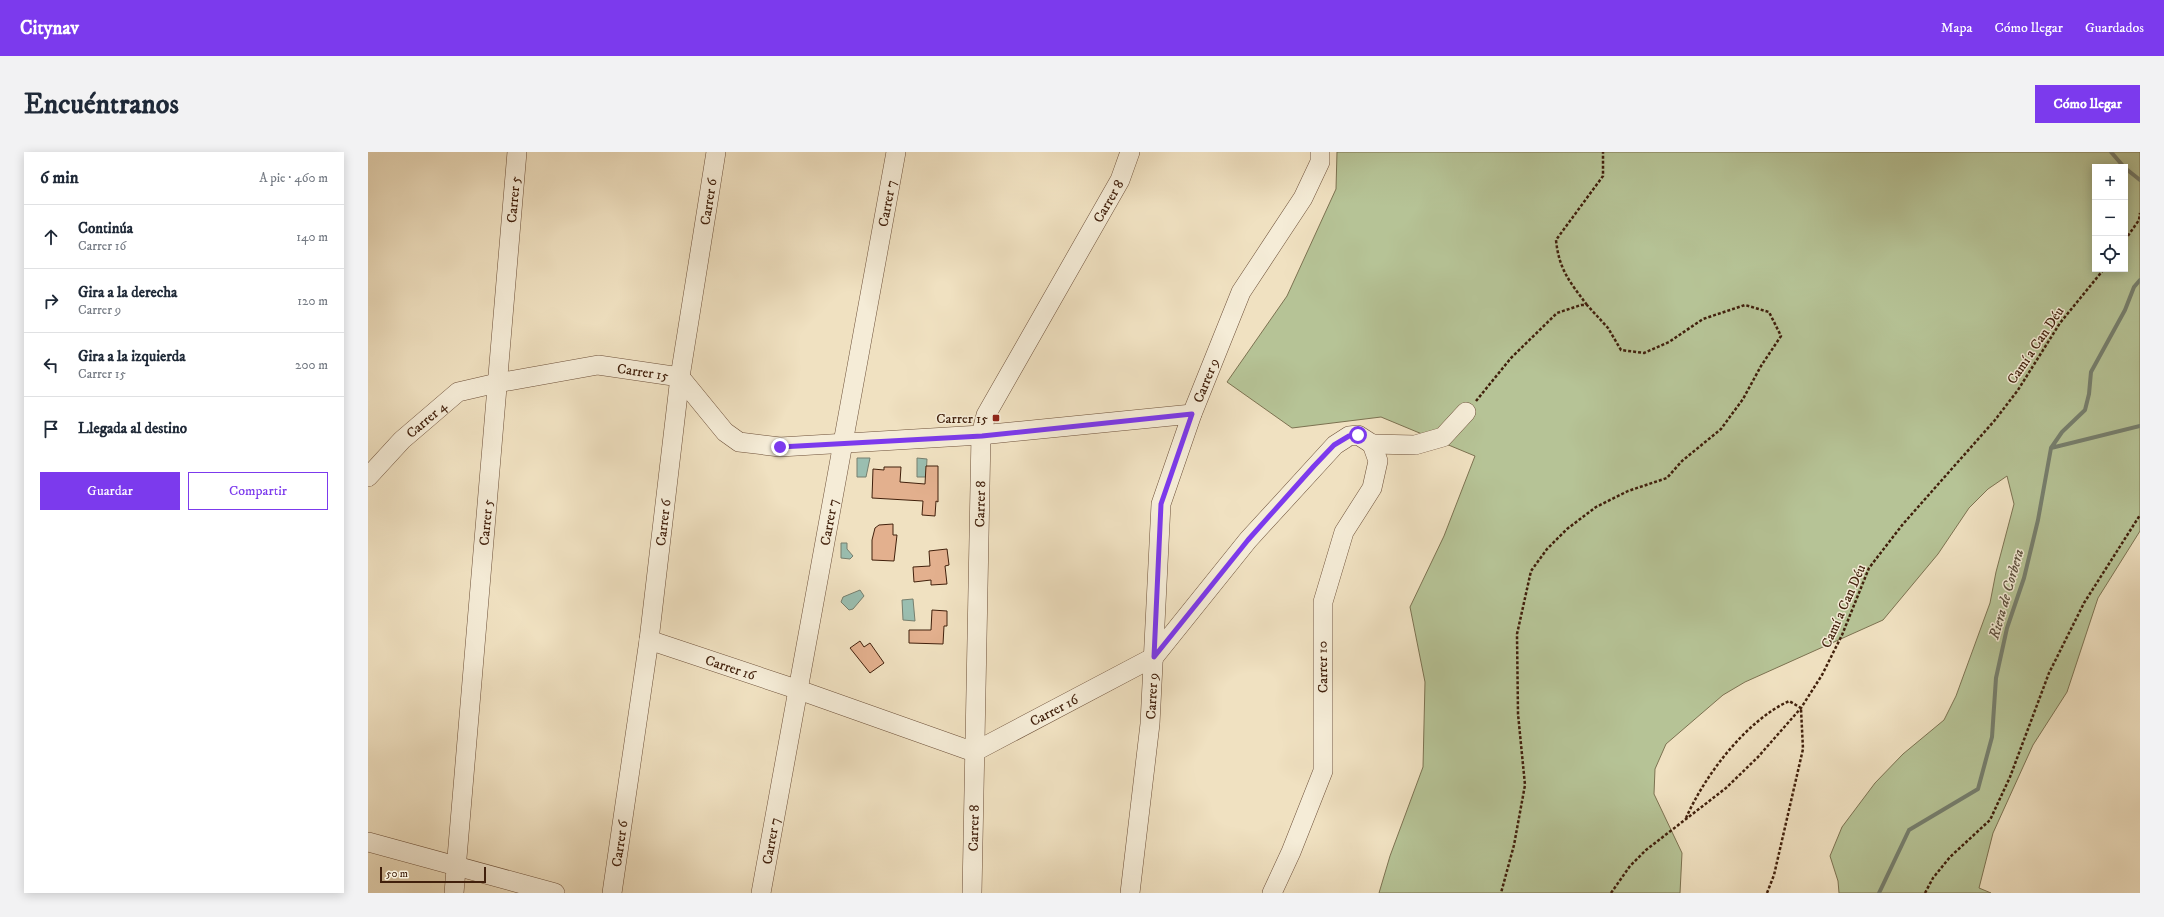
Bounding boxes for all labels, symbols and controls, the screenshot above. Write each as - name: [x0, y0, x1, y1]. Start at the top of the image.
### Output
- text: Citynav: [20, 17, 79, 40]
- text: Mapa: [1941, 19, 1972, 37]
- text: Cómo llegar: [1994, 19, 2063, 37]
- text: Guardados: [2085, 19, 2144, 37]
- button: Cómo llegar: [2035, 85, 2140, 123]
- text: Encuéntranos: [24, 87, 179, 122]
- map controls: [2092, 164, 2128, 272]
- button: +: [2092, 164, 2128, 200]
- text: 6 min: [40, 167, 79, 189]
- text: A pie · 460 m: [259, 170, 328, 186]
- street label: Carrer 5: [503, 176, 525, 224]
- street label: Carrer 6: [696, 177, 722, 227]
- street label: Carrer 8: [1089, 177, 1128, 226]
- street label: Carrer 7: [875, 179, 901, 228]
- button: −: [2092, 200, 2128, 236]
- text: Continúa: [78, 219, 133, 238]
- icon: ahead: [40, 226, 62, 248]
- text: 140 m: [296, 229, 328, 245]
- button: locate: [2092, 236, 2128, 272]
- text: Carrer 16: [78, 238, 126, 254]
- text: Gira a la derecha: [78, 283, 177, 302]
- icon: right: [40, 290, 62, 312]
- text: 120 m: [297, 293, 328, 309]
- text: Carrer 9: [78, 302, 121, 318]
- street label: Camí a Can Déu: [2003, 303, 2069, 388]
- text: Gira a la izquierda: [78, 347, 186, 366]
- icon: left: [40, 354, 62, 376]
- street label: Carrer 9: [1189, 356, 1224, 406]
- text: 200 m: [295, 357, 328, 373]
- street label: Carrer 15: [616, 360, 670, 385]
- text: Carrer 15: [78, 366, 126, 382]
- street label: Carrer 4: [403, 397, 451, 442]
- place label: Carrer 15: [936, 410, 988, 428]
- marker: Carrer 15: [991, 413, 1001, 423]
- icon: arrive: [40, 418, 62, 440]
- text: Llegada al destino: [78, 419, 187, 438]
- route start: [1349, 426, 1367, 444]
- route end: [771, 438, 789, 456]
- button: Guardar: [40, 472, 180, 510]
- button: Compartir: [188, 472, 328, 510]
- street label: Carrer 8: [971, 481, 990, 528]
- street label: Carrer 7: [816, 497, 843, 547]
- street label: Carrer 5: [476, 498, 497, 546]
- street label: Carrer 6: [652, 498, 676, 547]
- water label: Riera de Corbera: [1984, 547, 2028, 642]
- street label: Camí a Can Déu: [1817, 561, 1871, 651]
- street label: Carrer 10: [1314, 641, 1332, 693]
- street label: Carrer 16: [703, 651, 759, 685]
- street label: Carrer 9: [1142, 672, 1163, 720]
- street label: Carrer 16: [1027, 690, 1082, 731]
- street label: Carrer 8: [965, 804, 984, 852]
- street label: Carrer 7: [758, 816, 785, 866]
- street label: Carrer 6: [608, 818, 633, 868]
- scale bar: [380, 865, 486, 884]
- text: 50 m: [386, 867, 408, 881]

